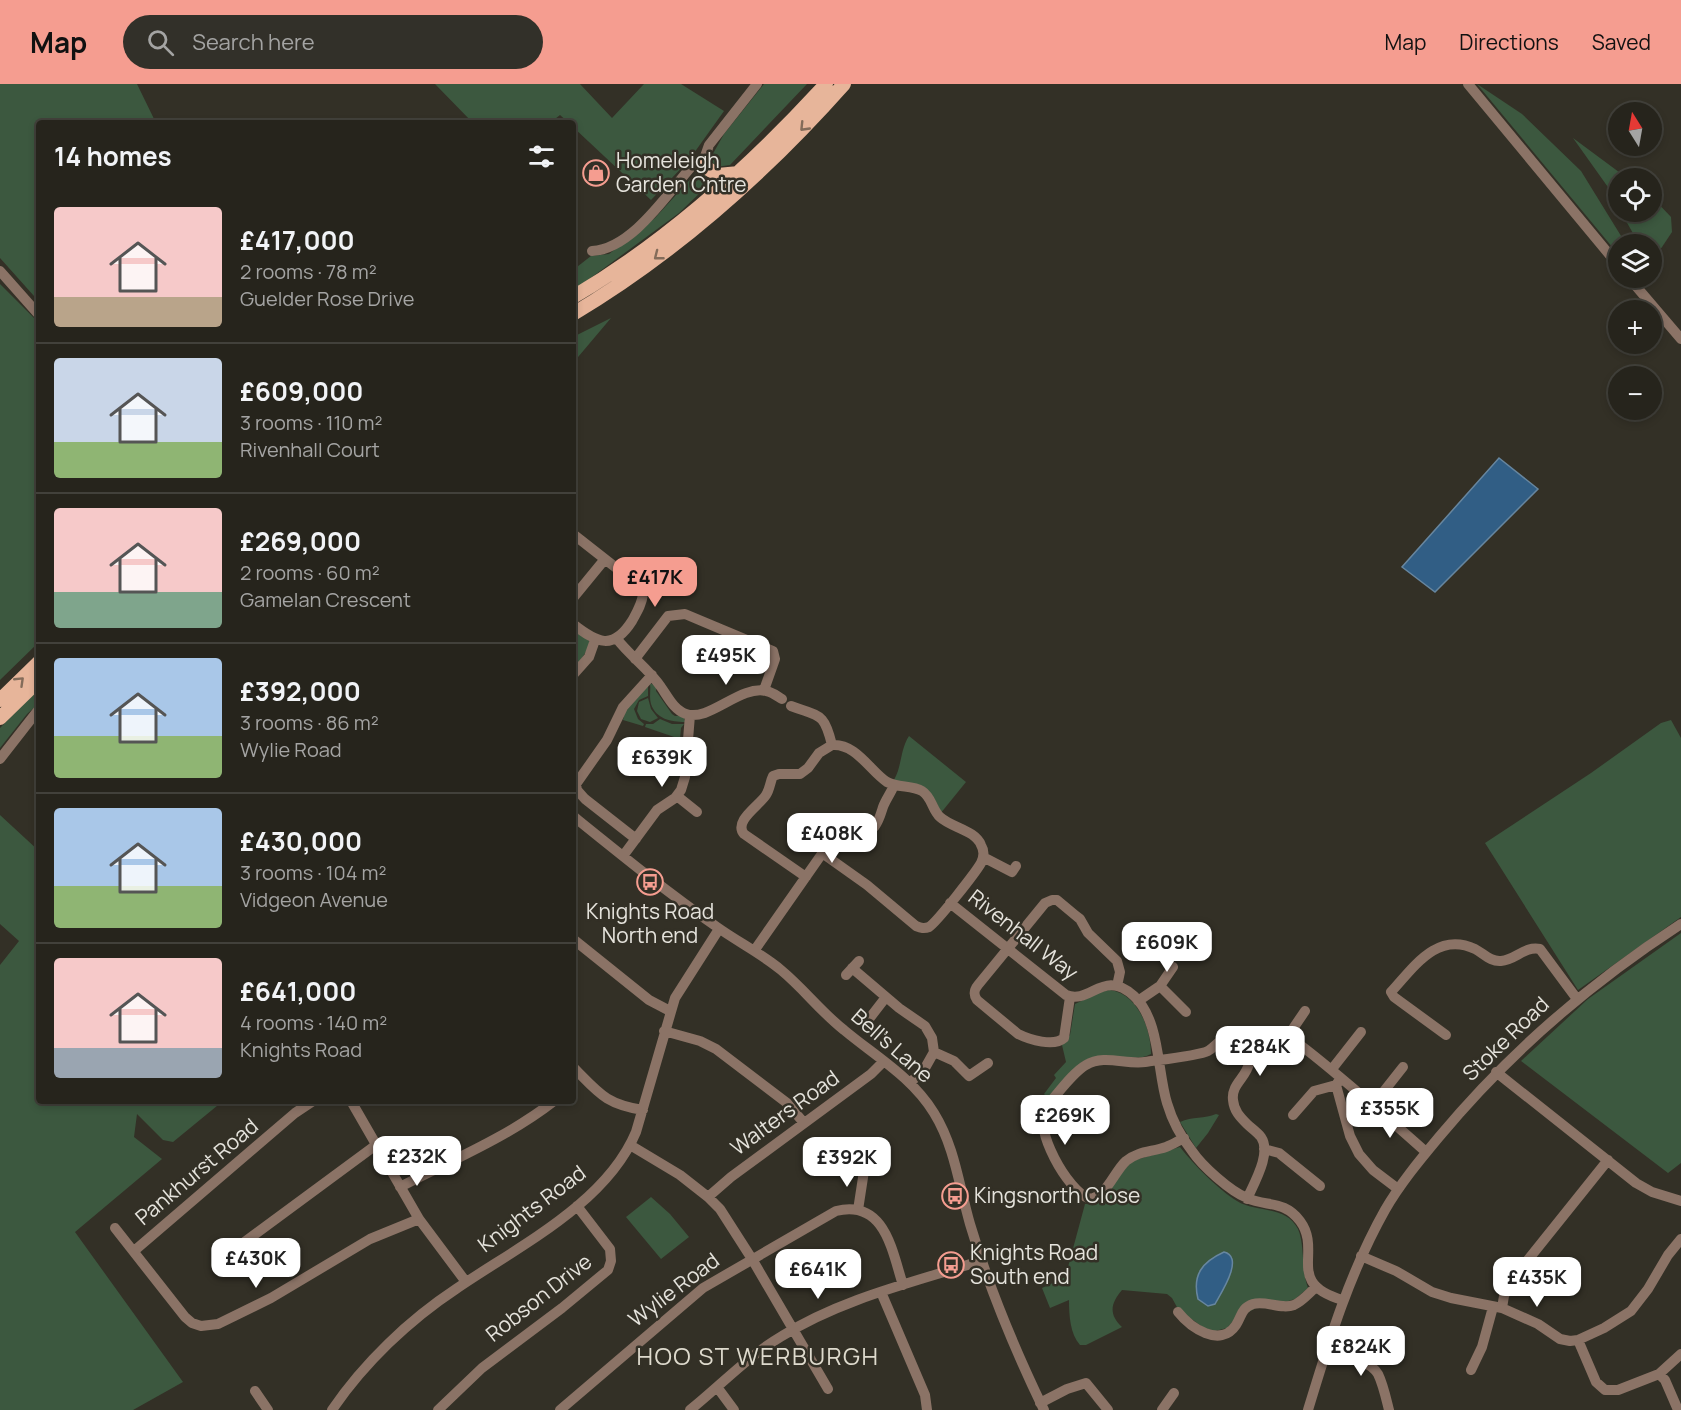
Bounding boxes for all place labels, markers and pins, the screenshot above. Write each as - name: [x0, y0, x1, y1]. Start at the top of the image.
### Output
- place label: Homeleigh Garden Cntre: [616, 146, 746, 198]
- shop icon: Homeleigh Garden Cntre: [581, 158, 611, 188]
- pin: £417K: [613, 557, 697, 608]
- pin: £495K: [684, 635, 768, 686]
- pin: £639K: [620, 737, 704, 788]
- pin: £408K: [790, 813, 874, 864]
- bus stop icon: Knights Road North end: [635, 867, 665, 897]
- place label: Knights Road North end: [586, 897, 714, 949]
- pin: £609K: [1125, 922, 1209, 973]
- pin: £284K: [1218, 1026, 1302, 1077]
- pin: £355K: [1348, 1088, 1432, 1139]
- pin: £269K: [1023, 1095, 1107, 1146]
- pin: £232K: [375, 1136, 459, 1187]
- pin: £392K: [805, 1137, 889, 1188]
- bus stop icon: Kingsnorth Close: [940, 1181, 970, 1211]
- place label: Kingsnorth Close: [974, 1181, 1140, 1209]
- pin: £430K: [214, 1238, 298, 1289]
- place label: Knights Road South end: [970, 1238, 1098, 1290]
- pin: £641K: [776, 1249, 860, 1300]
- bus stop icon: Knights Road South end: [936, 1250, 966, 1280]
- pin: £435K: [1495, 1257, 1579, 1308]
- pin: £824K: [1319, 1326, 1403, 1377]

